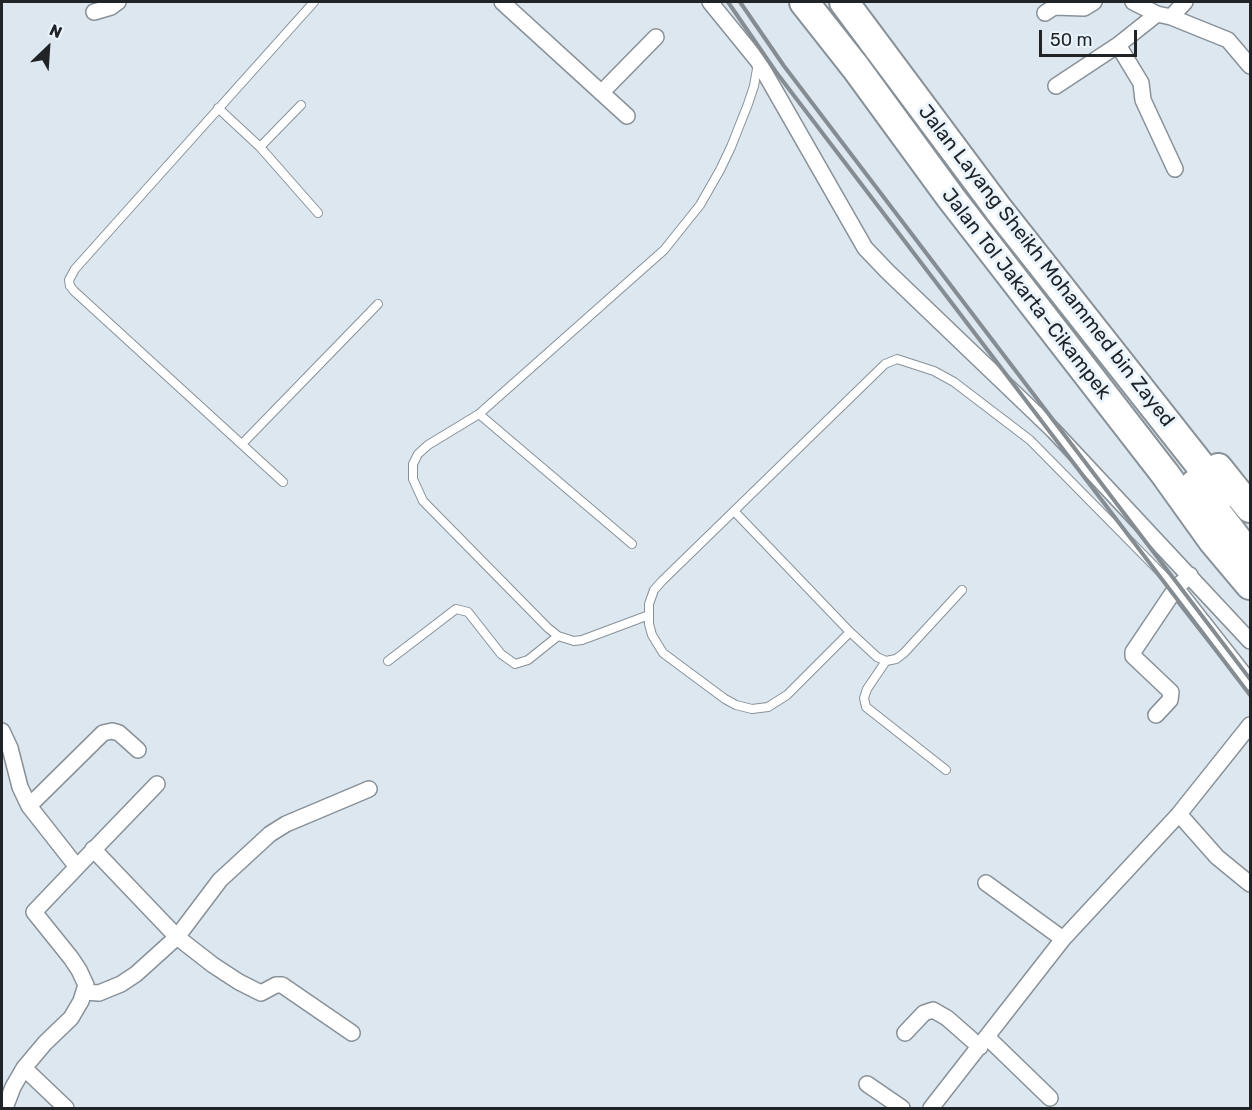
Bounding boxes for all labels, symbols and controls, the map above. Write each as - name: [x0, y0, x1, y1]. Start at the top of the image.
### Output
- north arrow: [18, 18, 78, 78]
- scale bar: [1042, 18, 1140, 56]
- text: N: [47, 20, 65, 42]
- text: 50 m: [1050, 29, 1093, 51]
- street label: Jalan Layang Sheikh Mohammed bin Zayed: [913, 100, 1179, 432]
- street label: Jalan Tol Jakarta–Cikampek: [936, 184, 1116, 404]

